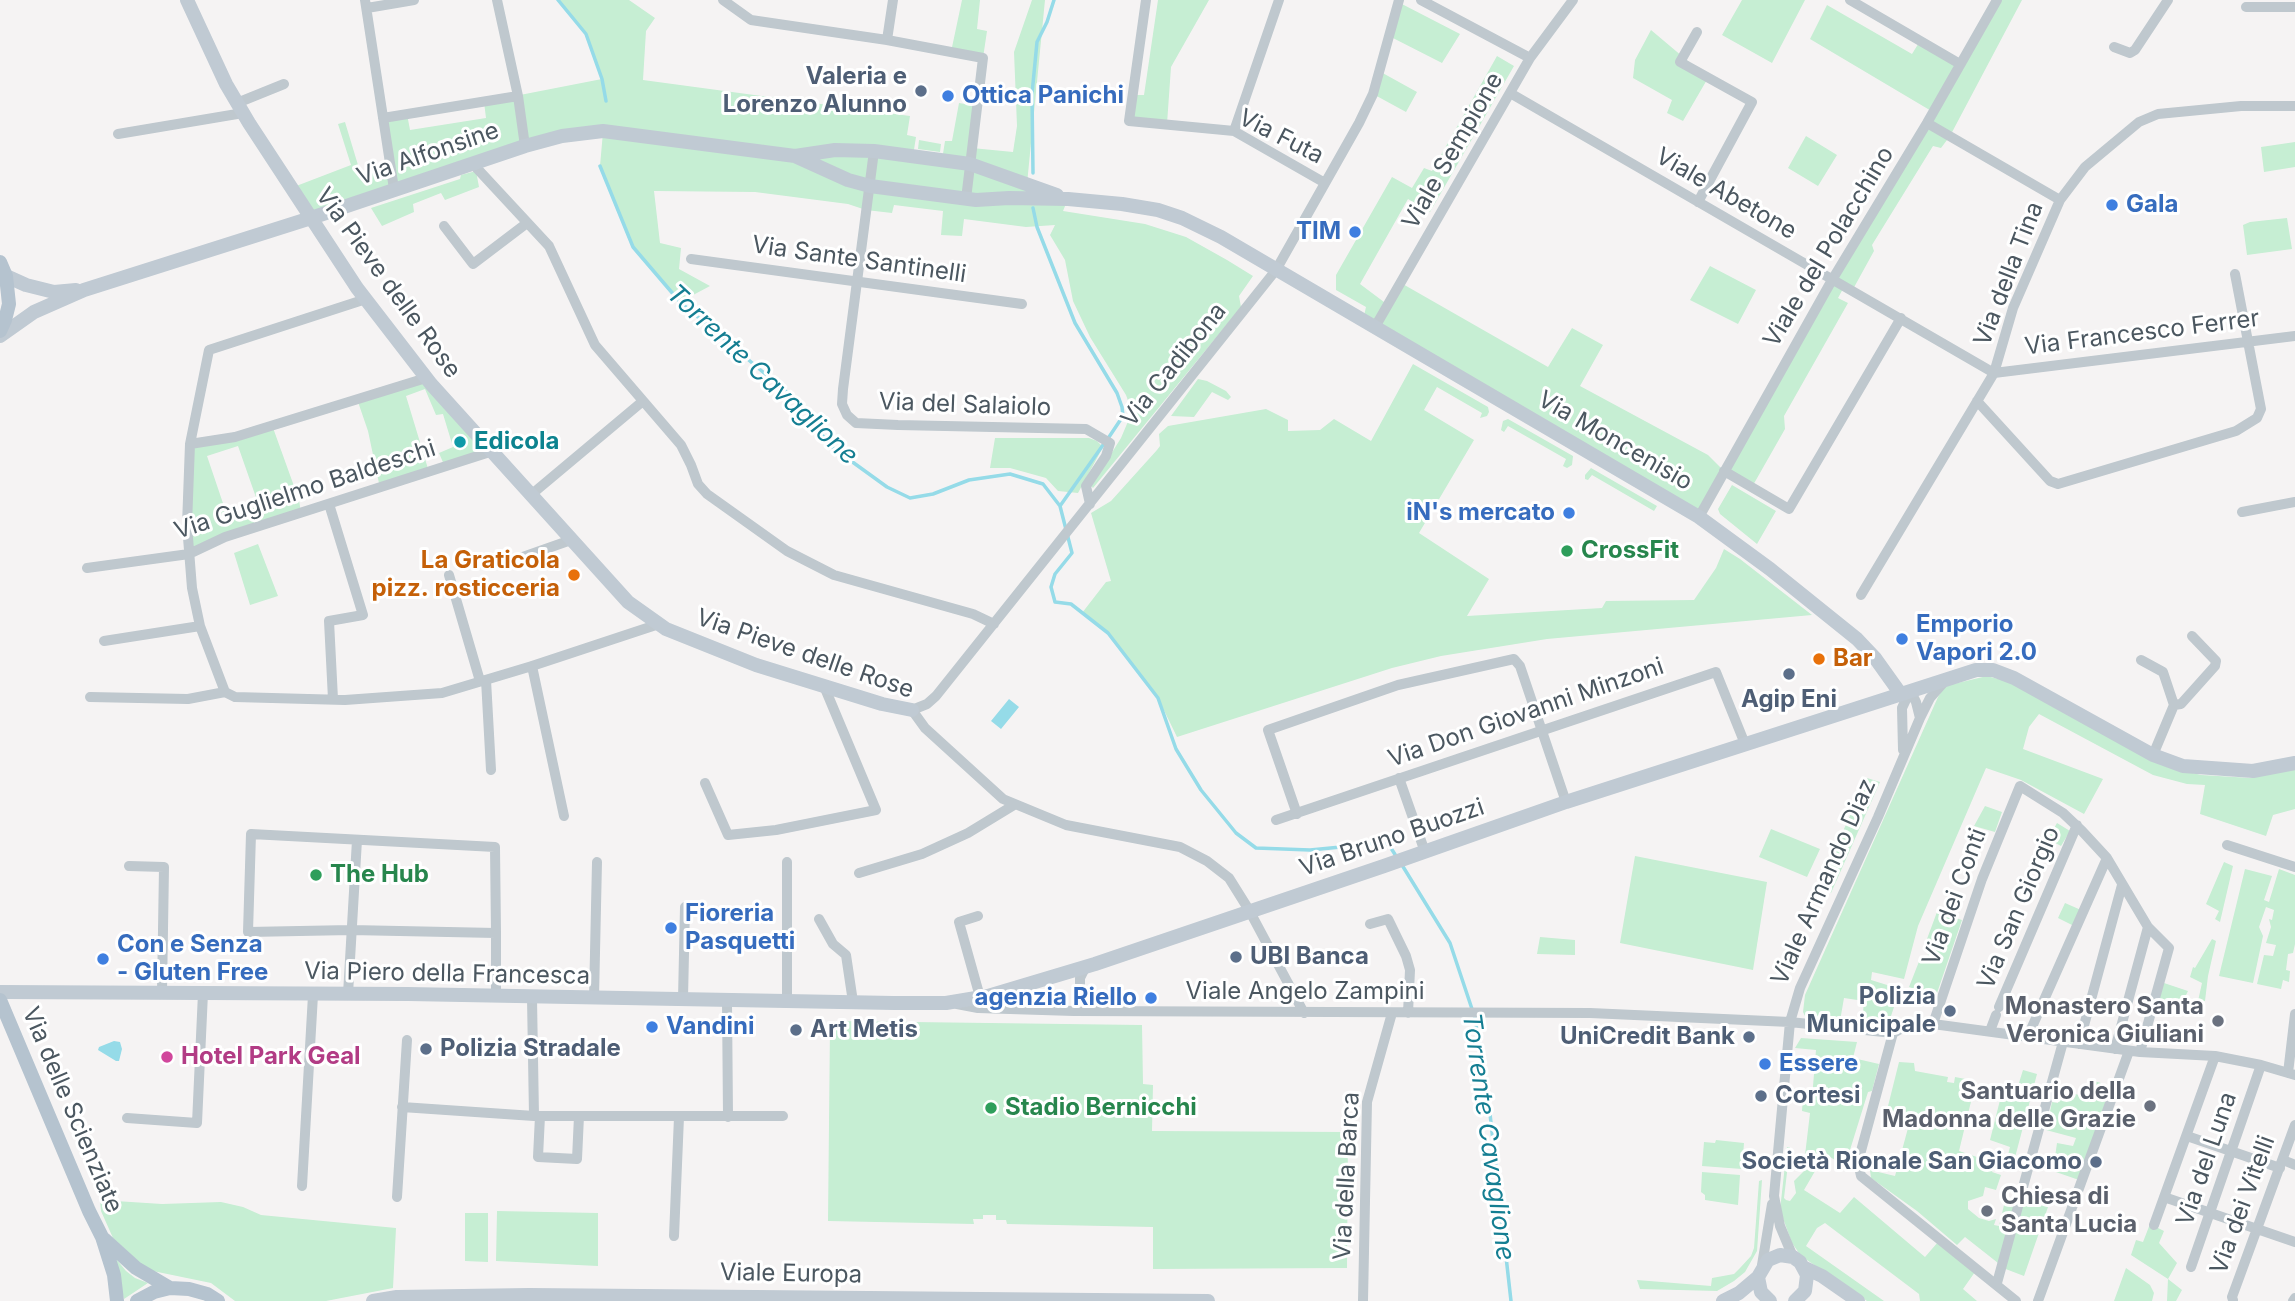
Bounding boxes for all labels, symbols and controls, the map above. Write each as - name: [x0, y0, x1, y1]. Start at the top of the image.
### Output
- place label: Valeria e Lorenzo Alunno: [723, 63, 907, 119]
- street label: Viale Sempione: [1397, 68, 1509, 234]
- place label: Ottica Panichi: [962, 82, 1124, 110]
- marker: Valeria e Lorenzo Alunno: [913, 83, 929, 99]
- marker: Ottica Panichi: [940, 88, 956, 104]
- street label: Via Futa: [1234, 103, 1328, 171]
- street label: Via Alfonsine: [353, 116, 503, 192]
- street label: Viale Abetone: [1650, 142, 1802, 246]
- street label: Viale del Polacchino: [1758, 142, 1900, 352]
- street label: Via Pieve delle Rose: [309, 182, 467, 384]
- place label: Gala: [2126, 191, 2178, 219]
- marker: Gala: [2104, 197, 2120, 213]
- street label: Via della Tina: [1968, 198, 2050, 350]
- place label: TIM: [1296, 218, 1341, 246]
- marker: TIM: [1347, 224, 1363, 240]
- street label: Via Sante Santinelli: [750, 231, 968, 289]
- water label: Torrente Cavaglione: [660, 278, 864, 472]
- street label: Via Cadibona: [1115, 297, 1233, 433]
- street label: Via Francesco Ferrer: [2023, 304, 2261, 362]
- street label: Via Moncenisio: [1533, 385, 1697, 497]
- street label: Via del Salaiolo: [878, 388, 1052, 422]
- place label: Edicola: [474, 428, 559, 456]
- street label: Via Guglielmo Baldeschi: [171, 434, 439, 546]
- marker: Edicola: [452, 434, 468, 450]
- place label: iN's mercato: [1406, 499, 1555, 527]
- marker: iN's mercato: [1561, 505, 1577, 521]
- place label: CrossFit: [1581, 537, 1679, 565]
- marker: CrossFit: [1559, 543, 1575, 559]
- place label: La Graticola pizz. rosticceria: [372, 547, 560, 603]
- marker: La Graticola pizz. rosticceria: [566, 567, 582, 583]
- street label: Via Pieve delle Rose: [692, 603, 918, 705]
- place label: Emporio Vapori 2.0: [1916, 611, 2037, 667]
- marker: Emporio Vapori 2.0: [1894, 631, 1910, 647]
- place label: Bar: [1833, 645, 1873, 673]
- marker: Bar: [1811, 651, 1827, 667]
- street label: Via Don Giovanni Minzoni: [1384, 652, 1668, 774]
- marker: Agip Eni: [1781, 666, 1797, 682]
- place label: Agip Eni: [1741, 686, 1837, 714]
- street label: Viale Armando Diaz: [1766, 774, 1882, 990]
- street label: Via Bruno Buozzi: [1296, 793, 1488, 883]
- street label: Via San Giorgio: [1972, 822, 2066, 994]
- street label: Via dei Conti: [1917, 825, 1993, 969]
- place label: The Hub: [330, 861, 429, 889]
- marker: The Hub: [308, 867, 324, 883]
- place label: Fioreria Pasquetti: [685, 900, 795, 956]
- marker: Fioreria Pasquetti: [663, 920, 679, 936]
- place label: Con e Senza - Gluten Free: [117, 931, 268, 987]
- place label: UBI Banca: [1250, 943, 1369, 971]
- marker: UBI Banca: [1228, 949, 1244, 965]
- marker: Con e Senza - Gluten Free: [95, 951, 111, 967]
- street label: Via Piero della Francesca: [304, 957, 590, 991]
- street label: Viale Angelo Zampini: [1186, 978, 1424, 1006]
- place label: Polizia Municipale: [1807, 983, 1936, 1039]
- place label: agenzia Riello: [975, 984, 1137, 1012]
- marker: agenzia Riello: [1143, 990, 1159, 1006]
- place label: Monastero Santa Veronica Giuliani: [2005, 993, 2204, 1049]
- street label: Via delle Scienziate: [16, 1003, 128, 1217]
- marker: Polizia Municipale: [1942, 1003, 1958, 1019]
- water label: Torrente Cavaglione: [1455, 1011, 1521, 1263]
- place label: Vandini: [666, 1013, 754, 1041]
- marker: Monastero Santa Veronica Giuliani: [2210, 1013, 2226, 1029]
- place label: Art Metis: [810, 1016, 918, 1044]
- marker: Vandini: [644, 1019, 660, 1035]
- marker: Art Metis: [788, 1022, 804, 1038]
- place label: UniCredit Bank: [1560, 1023, 1735, 1051]
- marker: UniCredit Bank: [1741, 1029, 1757, 1045]
- place label: Polizia Stradale: [440, 1035, 621, 1063]
- marker: Polizia Stradale: [418, 1041, 434, 1057]
- place label: Hotel Park Geal: [181, 1043, 361, 1071]
- marker: Hotel Park Geal: [159, 1049, 175, 1065]
- place label: Essere: [1779, 1050, 1858, 1078]
- marker: Essere: [1757, 1056, 1773, 1072]
- place label: Santuario della Madonna delle Grazie: [1882, 1078, 2136, 1134]
- place label: Cortesi: [1775, 1082, 1861, 1110]
- marker: Cortesi: [1753, 1088, 1769, 1104]
- street label: Via del Luna: [2171, 1088, 2243, 1230]
- street label: Via della Barca: [1328, 1091, 1366, 1261]
- place label: Stadio Bernicchi: [1005, 1094, 1197, 1122]
- marker: Santuario della Madonna delle Grazie: [2142, 1098, 2158, 1114]
- marker: Stadio Bernicchi: [983, 1100, 999, 1116]
- street label: Via dei Vitelli: [2205, 1132, 2281, 1278]
- place label: Società Rionale San Giacomo: [1742, 1148, 2082, 1176]
- marker: Società Rionale San Giacomo: [2088, 1154, 2104, 1170]
- place label: Chiesa di Santa Lucia: [2001, 1183, 2137, 1239]
- marker: Chiesa di Santa Lucia: [1979, 1203, 1995, 1219]
- street label: Viale Europa: [720, 1258, 862, 1290]

